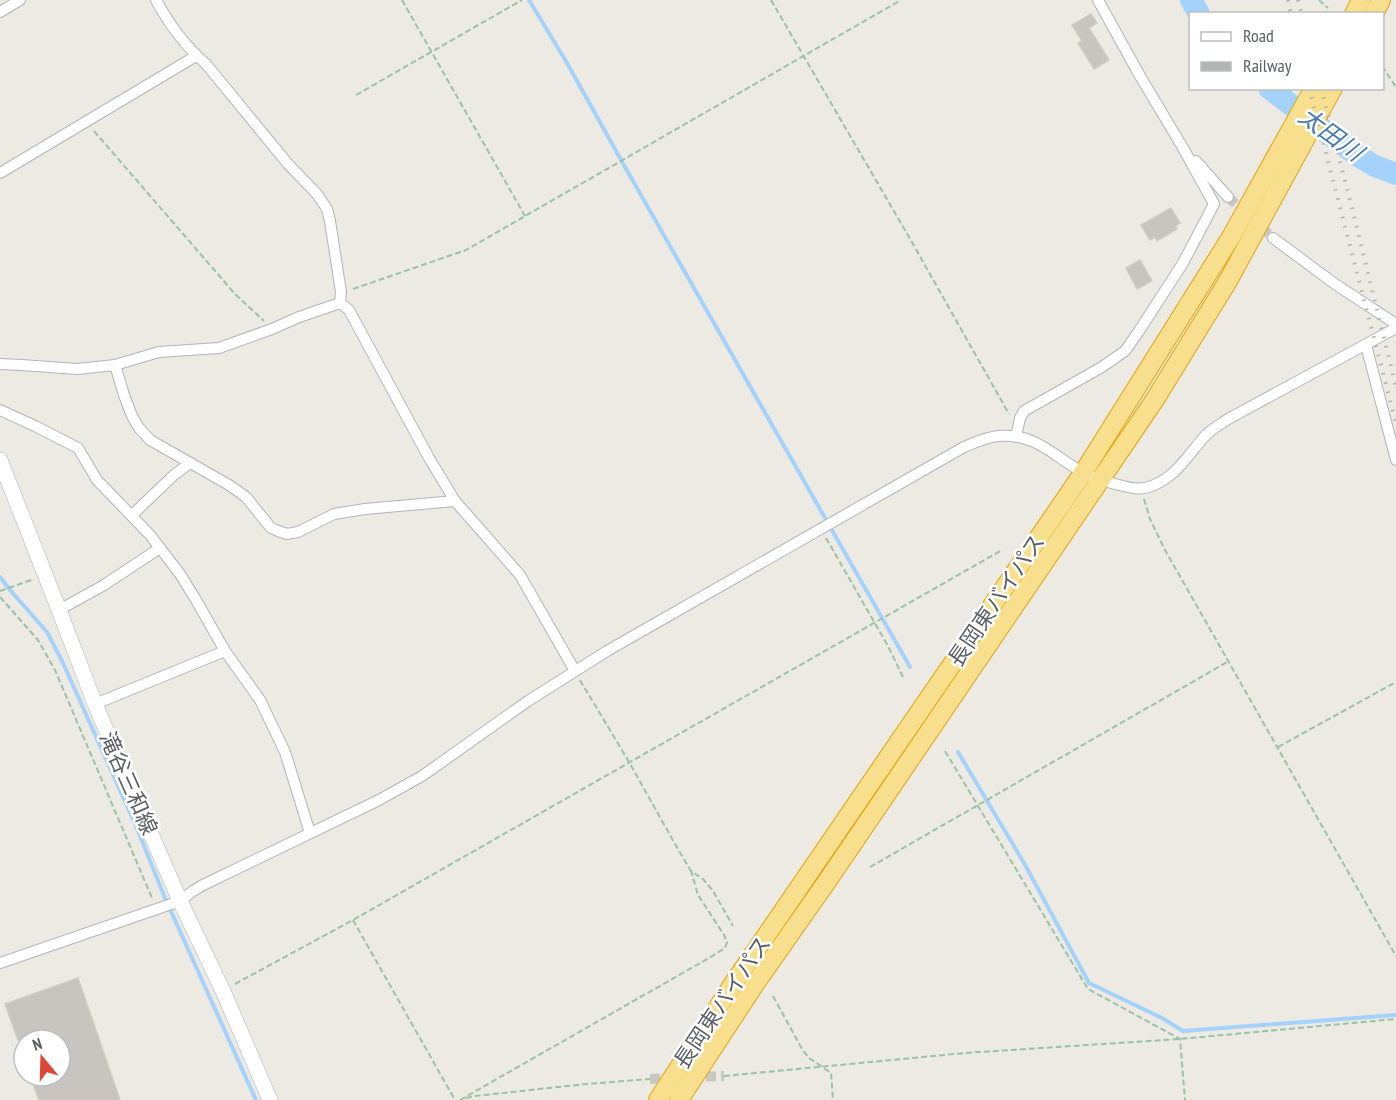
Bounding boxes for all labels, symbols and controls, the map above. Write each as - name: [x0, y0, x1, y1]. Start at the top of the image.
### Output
- legend: [1189, 12, 1384, 90]
- text: Road: [1243, 24, 1274, 47]
- text: Railway: [1243, 54, 1292, 77]
- water label: 太田川: [1293, 100, 1372, 169]
- street label: 長岡東バイパス: [941, 529, 1051, 671]
- street label: 滝谷三和線: [94, 727, 164, 839]
- street label: 長岡東バイパス: [667, 931, 777, 1073]
- north arrow: [12, 1028, 72, 1088]
- text: N: [30, 1033, 44, 1055]

